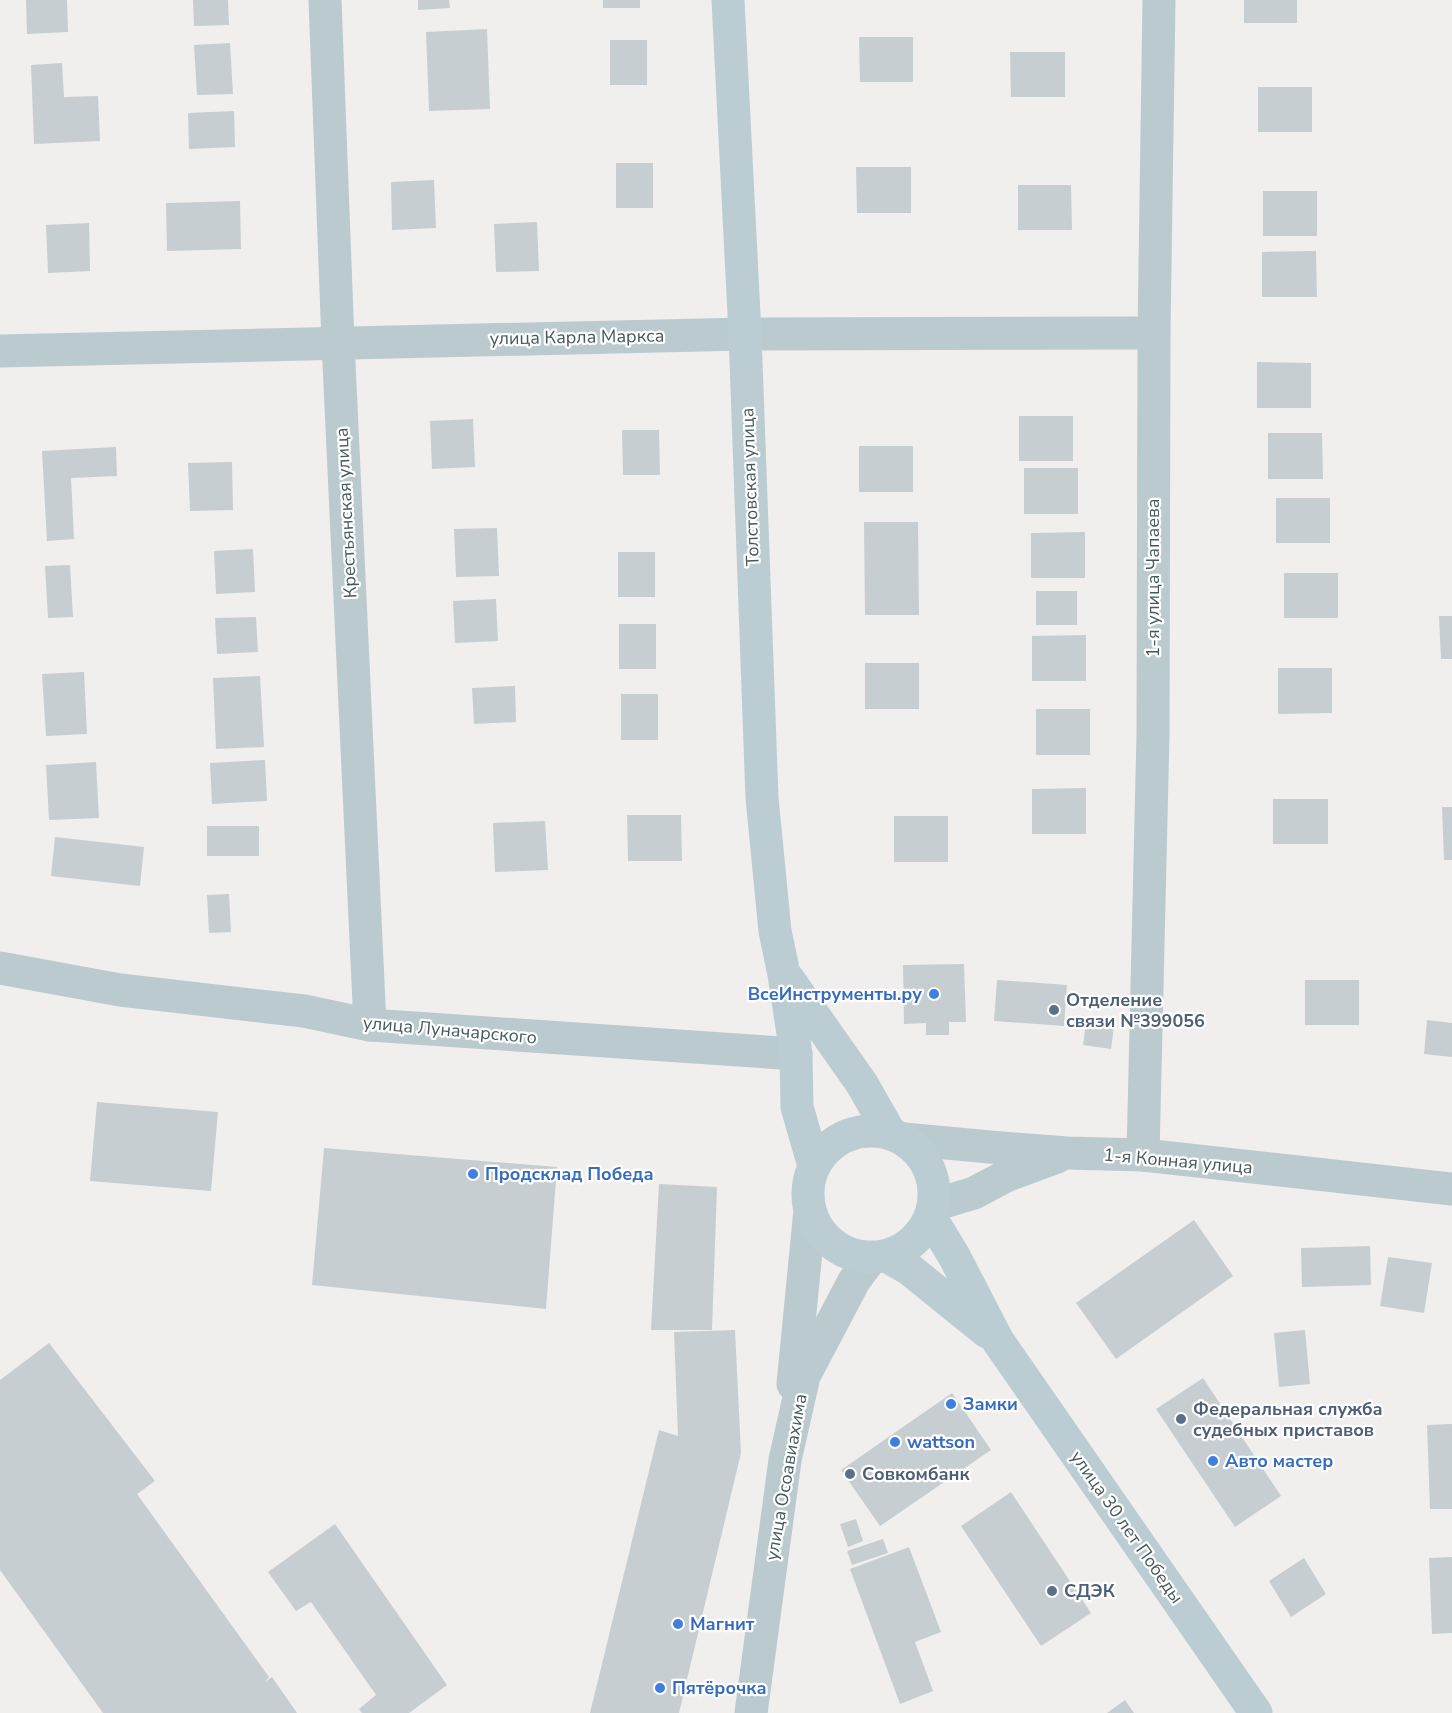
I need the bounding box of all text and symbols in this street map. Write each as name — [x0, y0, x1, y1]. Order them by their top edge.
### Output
street label: улица Карла Маркса — [489, 323, 665, 351]
street label: Толстовская улица — [735, 407, 765, 567]
street label: Крестьянская улица — [330, 427, 362, 599]
street label: 1-я улица Чапаева — [1141, 499, 1165, 657]
place label: ВсеИнструменты.ру — [748, 982, 922, 1006]
marker: ВсеИнструменты.ру — [927, 987, 941, 1001]
place label: Отделение связи №399056 — [1066, 988, 1205, 1033]
marker: Отделение связи №399056 — [1047, 1003, 1061, 1017]
street label: улица Луначарского — [362, 1010, 538, 1050]
street label: 1-я Конная улица — [1102, 1143, 1254, 1179]
place label: Продсклад Победа — [485, 1162, 654, 1186]
marker: Продсклад Победа — [466, 1167, 480, 1181]
street label: улица Осоавиахима — [760, 1392, 812, 1562]
place label: Замки — [963, 1392, 1018, 1416]
marker: Замки — [944, 1397, 958, 1411]
place label: Федеральная служба судебных приставов — [1193, 1397, 1383, 1442]
marker: Федеральная служба судебных приставов — [1174, 1412, 1188, 1426]
place label: wattson — [907, 1430, 975, 1454]
marker: wattson — [888, 1435, 902, 1449]
street label: улица 30 лет Победы — [1065, 1446, 1189, 1608]
place label: Авто мастер — [1225, 1449, 1333, 1473]
marker: Авто мастер — [1206, 1454, 1220, 1468]
place label: Совкомбанк — [862, 1462, 971, 1486]
marker: Совкомбанк — [843, 1467, 857, 1481]
place label: СДЭК — [1064, 1579, 1116, 1603]
marker: СДЭК — [1045, 1584, 1059, 1598]
place label: Магнит — [690, 1612, 755, 1636]
marker: Магнит — [671, 1617, 685, 1631]
place label: Пятёрочка — [672, 1676, 767, 1700]
marker: Пятёрочка — [653, 1681, 667, 1695]

